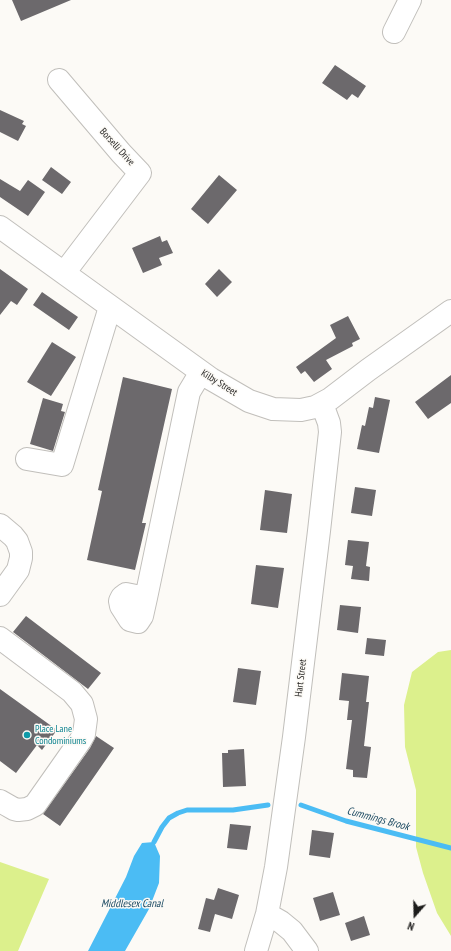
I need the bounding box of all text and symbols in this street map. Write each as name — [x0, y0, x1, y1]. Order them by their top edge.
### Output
street label: Borselli Drive — [97, 126, 137, 168]
street label: Kilby Street — [199, 367, 239, 399]
street label: Hart Street — [293, 658, 309, 698]
place label: Place Lane Condominiums — [35, 723, 86, 746]
marker: Place Lane Condominiums — [22, 730, 32, 740]
water label: Cummings Brook — [345, 804, 411, 834]
north arrow — [395, 895, 435, 935]
water label: Middlesex Canal — [101, 897, 163, 911]
text: N — [406, 919, 416, 934]

